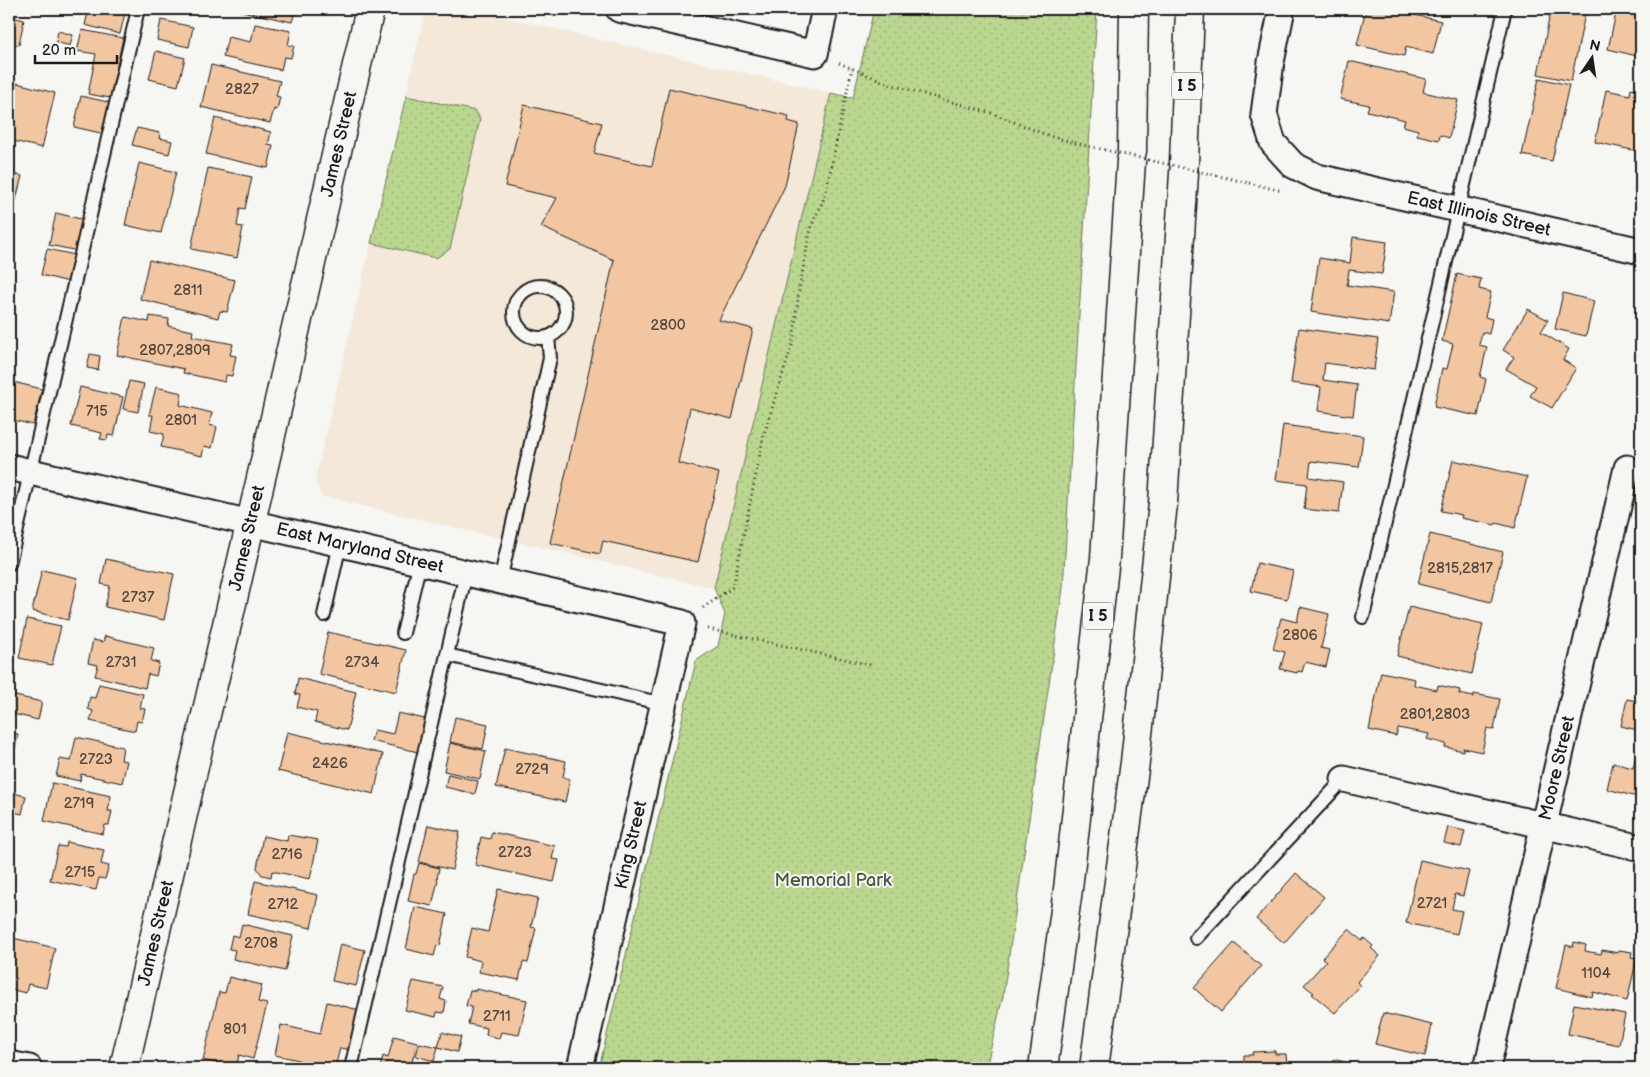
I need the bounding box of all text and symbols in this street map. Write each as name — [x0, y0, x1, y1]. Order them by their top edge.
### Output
scale bar — [35, 32, 118, 64]
north arrow — [1568, 32, 1618, 82]
text: N — [1588, 36, 1602, 55]
text: 20 m — [42, 41, 76, 60]
road number: I 5 — [1172, 72, 1202, 100]
house number: 2827 — [225, 80, 260, 99]
street label: James Street — [317, 89, 361, 199]
street label: East Illinois Street — [1405, 187, 1553, 241]
house number: 2811 — [173, 281, 203, 300]
house number: 2800 — [650, 316, 686, 335]
house number: 2807,2809 — [139, 341, 211, 360]
house number: 715 — [86, 402, 108, 421]
house number: 2801 — [165, 411, 197, 430]
street label: James Street — [225, 483, 269, 593]
street label: East Maryland Street — [274, 519, 446, 578]
house number: 2815,2817 — [1427, 559, 1493, 578]
house number: 2737 — [122, 588, 155, 607]
road number: I 5 — [1083, 602, 1113, 630]
house number: 2806 — [1282, 626, 1318, 645]
house number: 2731 — [105, 653, 137, 672]
house number: 2734 — [345, 653, 379, 672]
house number: 2801,2803 — [1400, 705, 1470, 724]
street label: Moore Street — [1535, 713, 1579, 822]
house number: 2723 — [79, 750, 113, 769]
house number: 2426 — [312, 754, 348, 773]
house number: 2729 — [515, 760, 549, 779]
house number: 2719 — [64, 794, 94, 813]
street label: King Street — [611, 798, 651, 891]
house number: 2723 — [498, 843, 532, 862]
house number: 2716 — [271, 845, 303, 864]
house number: 2715 — [65, 863, 95, 882]
park label: Memorial Park — [774, 870, 892, 891]
street label: James Street — [134, 878, 178, 988]
house number: 2721 — [1417, 894, 1447, 913]
house number: 2712 — [268, 895, 299, 914]
house number: 2708 — [244, 934, 278, 953]
house number: 1104 — [1581, 964, 1611, 983]
house number: 2711 — [483, 1007, 511, 1026]
house number: 801 — [223, 1020, 247, 1039]

